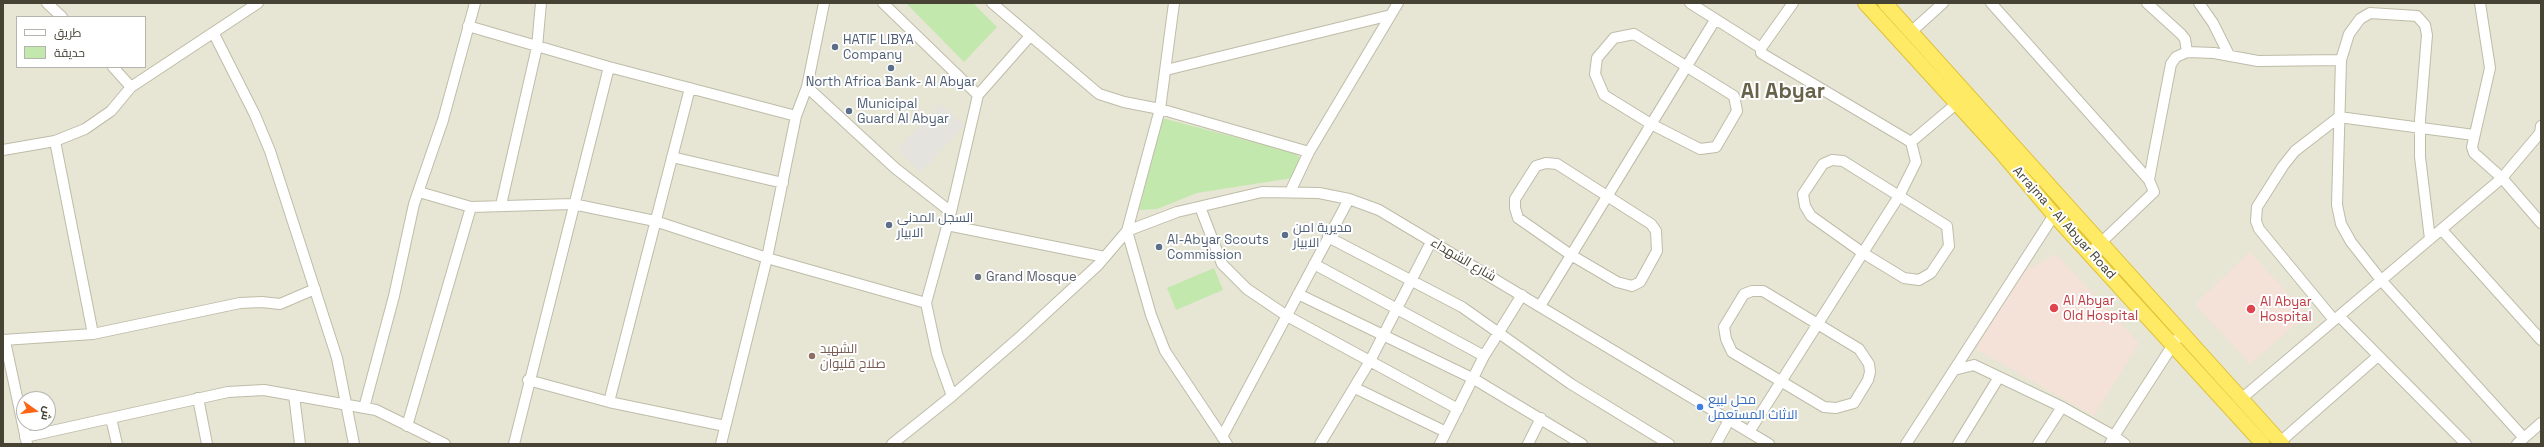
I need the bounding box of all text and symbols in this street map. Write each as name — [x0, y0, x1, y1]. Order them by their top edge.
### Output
legend — [16, 16, 146, 68]
text: طريق — [54, 25, 81, 41]
place label: HATIF LIBYA Company — [843, 32, 914, 63]
marker: HATIF LIBYA Company — [830, 42, 840, 52]
text: حديقة — [54, 45, 85, 61]
marker: North Africa Bank- Al Abyar — [886, 63, 896, 73]
place label: North Africa Bank- Al Abyar — [806, 74, 976, 90]
district label: Al Abyar — [1741, 79, 1825, 105]
place label: Municipal Guard Al Abyar — [857, 96, 949, 127]
marker: Municipal Guard Al Abyar — [844, 106, 854, 116]
street label: Arrajma - Al Abyar Road — [2009, 163, 2119, 283]
place label: السجل المدني الابيار — [897, 210, 973, 241]
marker: السجل المدني الابيار — [884, 220, 894, 230]
place label: مديرية امن الابيار — [1293, 220, 1352, 251]
marker: مديرية امن الابيار — [1280, 230, 1290, 240]
place label: Al-Abyar Scouts Commission — [1167, 232, 1269, 263]
street label: شارع الشهداء — [1428, 235, 1498, 285]
marker: Al-Abyar Scouts Commission — [1154, 242, 1164, 252]
place label: Grand Mosque — [986, 269, 1077, 285]
marker: Grand Mosque — [973, 272, 983, 282]
place label: Al Abyar Old Hospital — [2063, 293, 2138, 324]
place label: Al Abyar Hospital — [2260, 294, 2312, 325]
marker: Al Abyar Old Hospital — [2048, 302, 2060, 314]
marker: Al Abyar Hospital — [2245, 303, 2257, 315]
place label: الشهيد صلاح قليوان — [820, 341, 886, 372]
marker: الشهيد صلاح قليوان — [807, 351, 817, 361]
north arrow — [16, 391, 56, 431]
place label: محل لبيع الاثاث المستعمل — [1708, 392, 1798, 423]
marker: محل لبيع الاثاث المستعمل — [1695, 402, 1705, 412]
text: ش — [38, 405, 55, 422]

